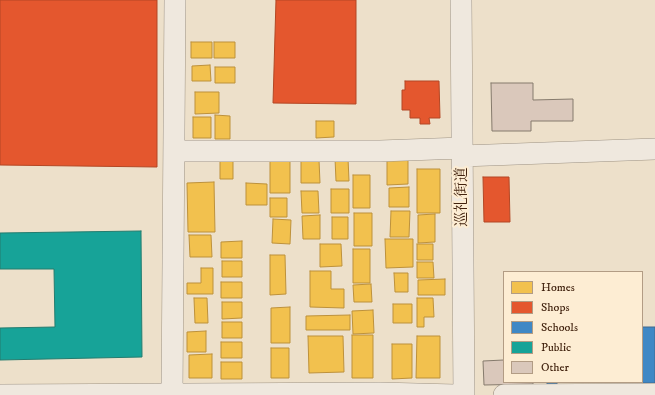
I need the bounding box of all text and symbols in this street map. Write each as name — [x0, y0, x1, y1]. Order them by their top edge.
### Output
street label: 巡礼街道 — [454, 167, 472, 227]
legend — [503, 271, 643, 383]
text: Homes — [541, 280, 575, 295]
text: Shops — [541, 300, 569, 315]
text: Schools — [541, 320, 578, 335]
text: Public — [541, 340, 571, 355]
text: Other — [541, 360, 569, 375]

